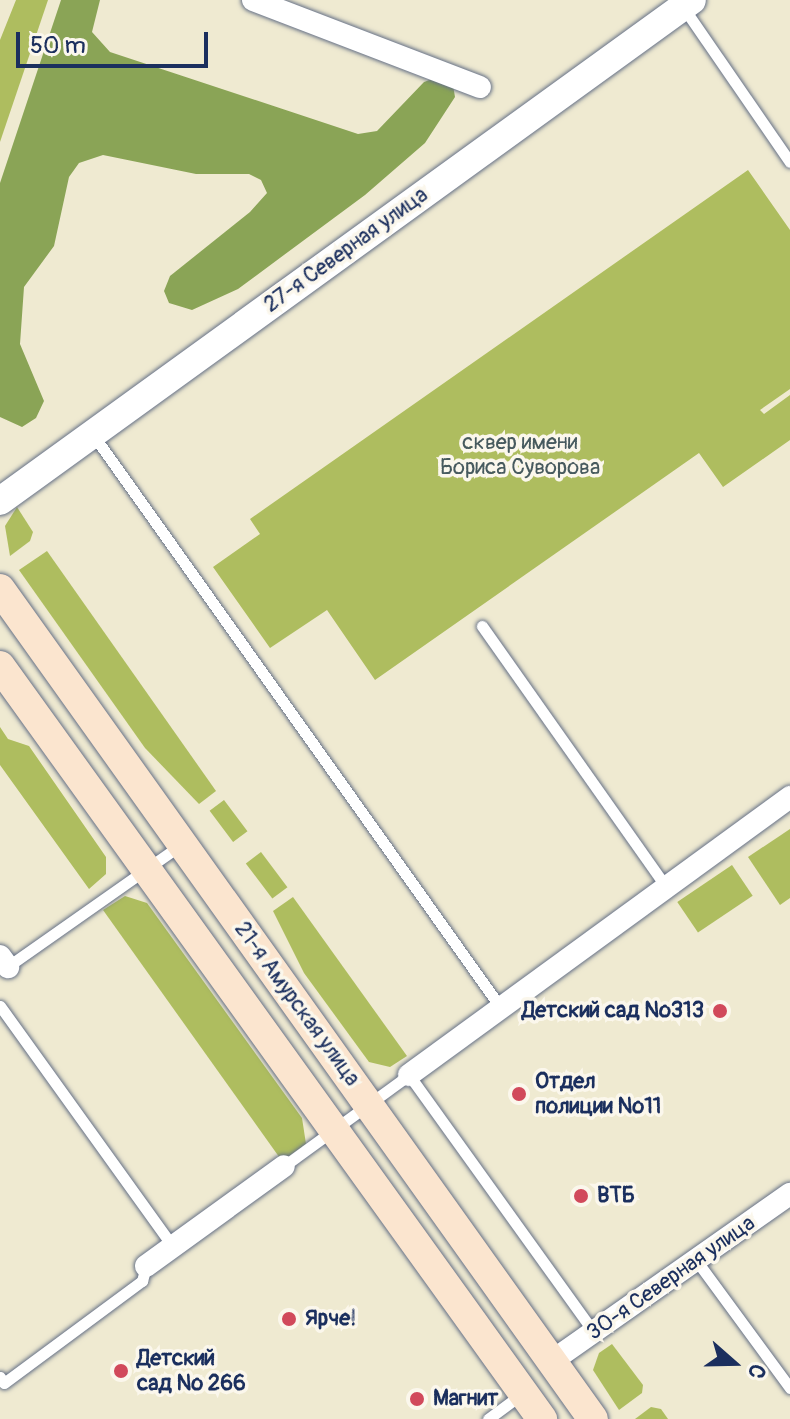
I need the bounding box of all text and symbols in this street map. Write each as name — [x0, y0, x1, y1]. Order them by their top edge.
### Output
scale bar — [20, 16, 212, 66]
text: 50 m — [30, 31, 86, 60]
street label: 27-я Северная улица — [259, 182, 433, 318]
park label: сквер имени Бориса Суворова — [440, 429, 600, 480]
street label: 21-я Амурская улица — [229, 917, 365, 1091]
place label: Детский сад №313 — [522, 998, 704, 1024]
marker: Детский сад №313 — [711, 1002, 729, 1020]
place label: Отдел полиции №11 — [535, 1068, 661, 1120]
marker: Отдел полиции №11 — [510, 1085, 528, 1103]
place label: ВТБ — [597, 1183, 635, 1209]
marker: ВТБ — [572, 1187, 590, 1205]
street label: 30-я Северная улица — [582, 1210, 760, 1346]
place label: Ярче! — [305, 1306, 356, 1332]
marker: Ярче! — [280, 1310, 298, 1328]
north arrow — [694, 1323, 774, 1403]
place label: Детский сад № 266 — [137, 1345, 246, 1396]
text: С — [741, 1360, 772, 1382]
marker: Детский сад № 266 — [112, 1362, 130, 1380]
place label: Магнит — [433, 1386, 498, 1412]
marker: Магнит — [408, 1390, 426, 1408]

